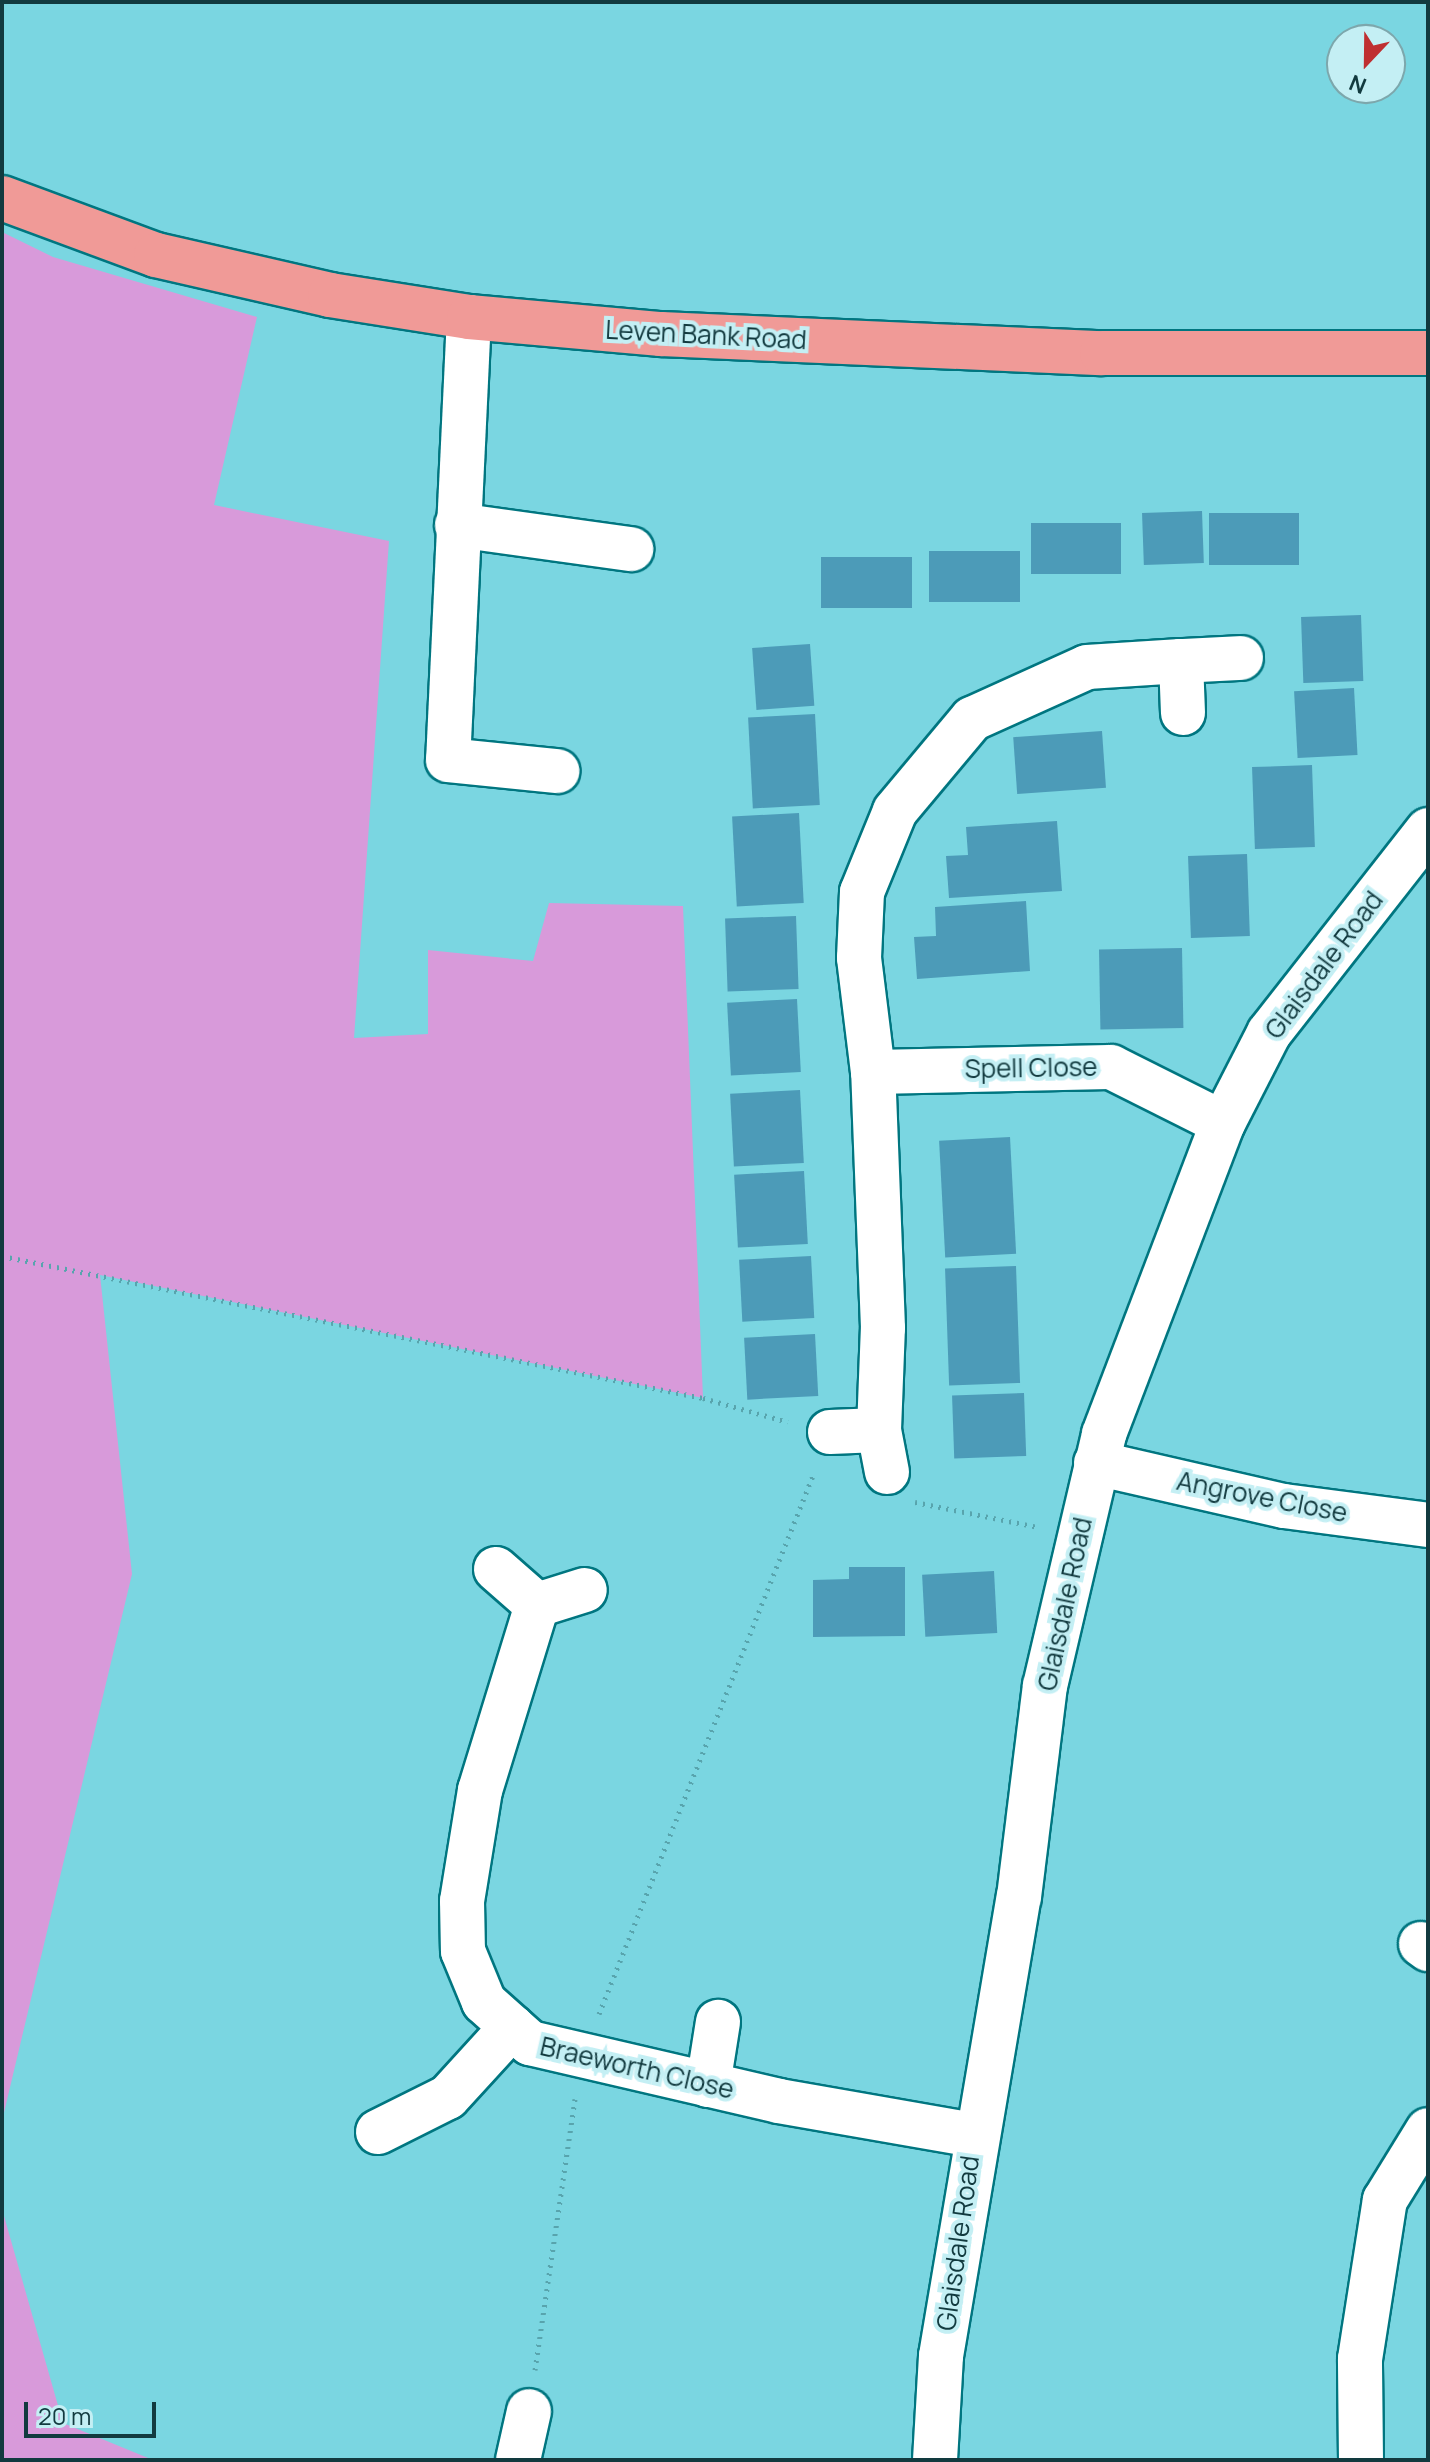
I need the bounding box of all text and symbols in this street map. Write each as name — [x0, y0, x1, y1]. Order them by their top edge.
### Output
north arrow — [1326, 24, 1406, 104]
text: N — [1345, 68, 1371, 101]
street label: Leven Bank Road — [605, 314, 807, 356]
street label: Glaisdale Road — [1258, 885, 1390, 1045]
street label: Spell Close — [964, 1051, 1098, 1085]
street label: Angrove Close — [1174, 1465, 1350, 1529]
street label: Glaisdale Road — [1031, 1514, 1099, 1694]
street label: Braeworth Close — [537, 2031, 737, 2105]
street label: Glaisdale Road — [930, 2153, 986, 2333]
scale bar — [28, 2386, 160, 2436]
text: 20 m — [38, 2399, 91, 2432]

